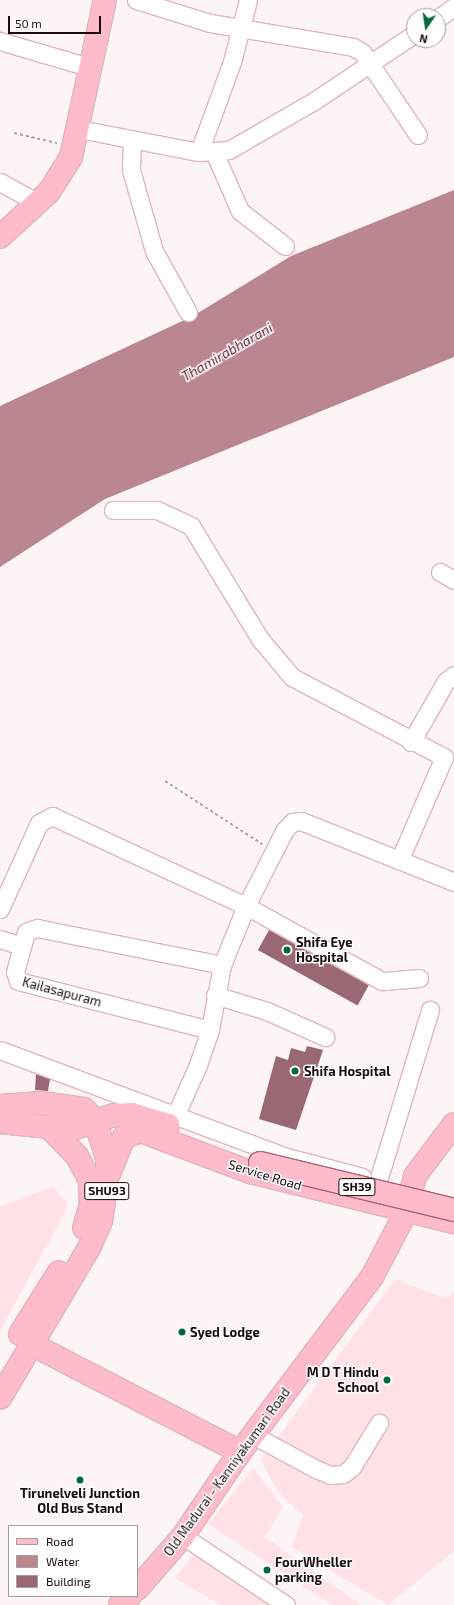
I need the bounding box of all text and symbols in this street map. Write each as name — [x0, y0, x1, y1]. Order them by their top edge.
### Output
scale bar — [10, 8, 103, 34]
north arrow — [406, 8, 446, 48]
text: 50 m — [15, 16, 42, 30]
text: N — [418, 32, 429, 46]
water label: Thamirabharani — [178, 319, 276, 385]
place label: Shifa Eye Hospital — [296, 935, 353, 966]
marker: Shifa Eye Hospital — [281, 944, 293, 956]
street label: Kailasapuram — [21, 974, 103, 1010]
place label: Shifa Hospital — [304, 1063, 390, 1079]
marker: Shifa Hospital — [289, 1065, 301, 1077]
street label: Service Road — [227, 1156, 303, 1194]
road number: SH39 — [338, 1177, 376, 1197]
road number: SHU93 — [84, 1181, 130, 1201]
place label: Syed Lodge — [190, 1324, 260, 1340]
marker: Syed Lodge — [177, 1327, 187, 1337]
place label: M D T Hindu School — [306, 1365, 379, 1396]
marker: M D T Hindu School — [382, 1375, 392, 1385]
street label: Old Madurai - Kanniyakumari Road — [161, 1385, 293, 1559]
marker: Tirunelveli Junction Old Bus Stand — [75, 1475, 85, 1485]
place label: Tirunelveli Junction Old Bus Stand — [20, 1486, 140, 1517]
legend — [8, 1525, 138, 1597]
text: Road — [46, 1534, 74, 1548]
text: Water — [46, 1554, 80, 1568]
place label: FourWheller parking — [275, 1555, 352, 1586]
marker: FourWheller parking — [262, 1565, 272, 1575]
text: Building — [46, 1574, 90, 1588]

